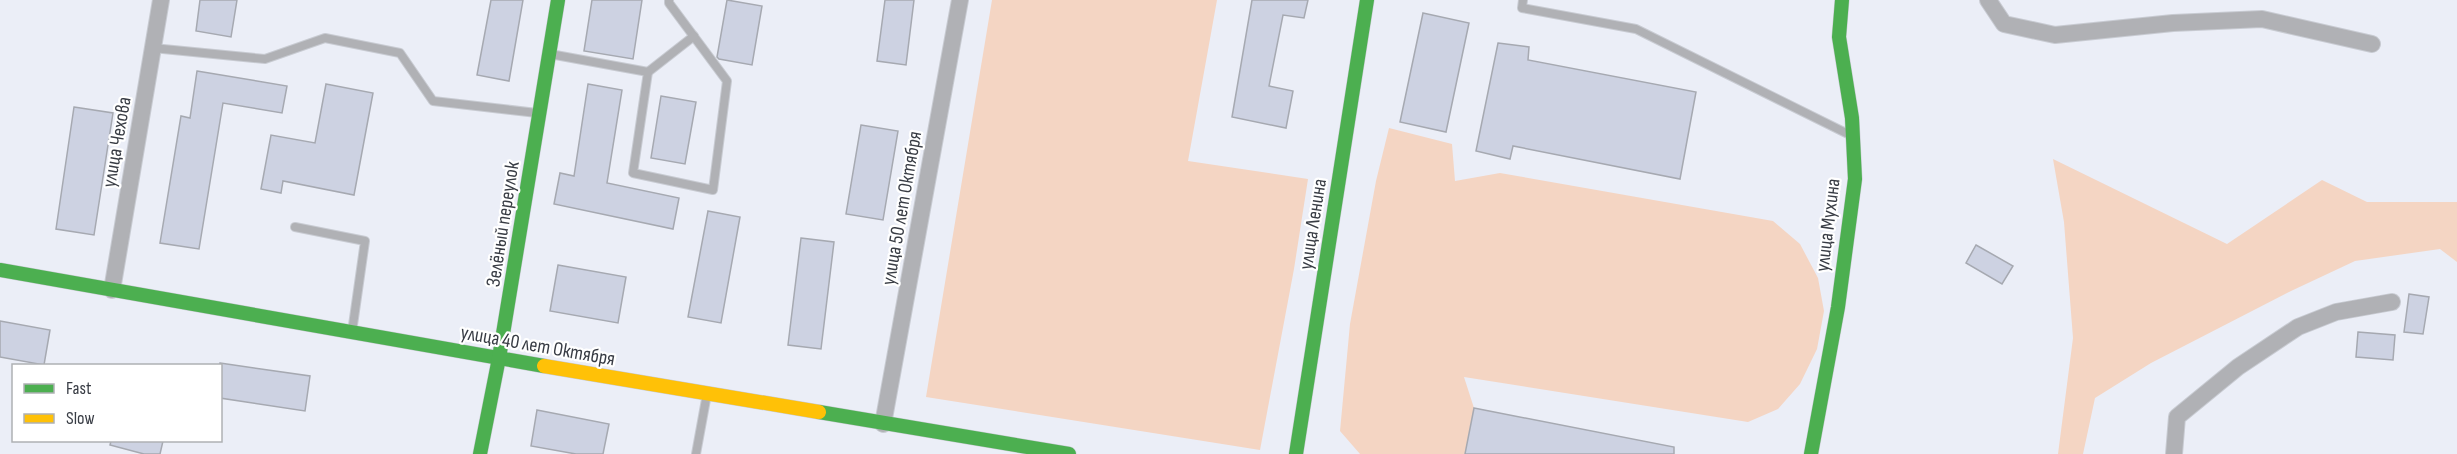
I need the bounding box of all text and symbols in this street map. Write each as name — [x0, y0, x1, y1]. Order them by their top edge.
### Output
street label: улица Чехова — [97, 95, 137, 189]
street label: улица 50 лет Октября — [877, 129, 927, 287]
street label: Зелёный переулок — [481, 159, 525, 289]
street label: улица Ленина — [1294, 177, 1332, 271]
street label: улица Мухина — [1810, 177, 1846, 273]
street label: улица 40 лет Октября — [459, 321, 617, 371]
legend — [12, 364, 222, 442]
text: Fast — [66, 378, 92, 399]
text: Slow — [66, 408, 95, 429]

